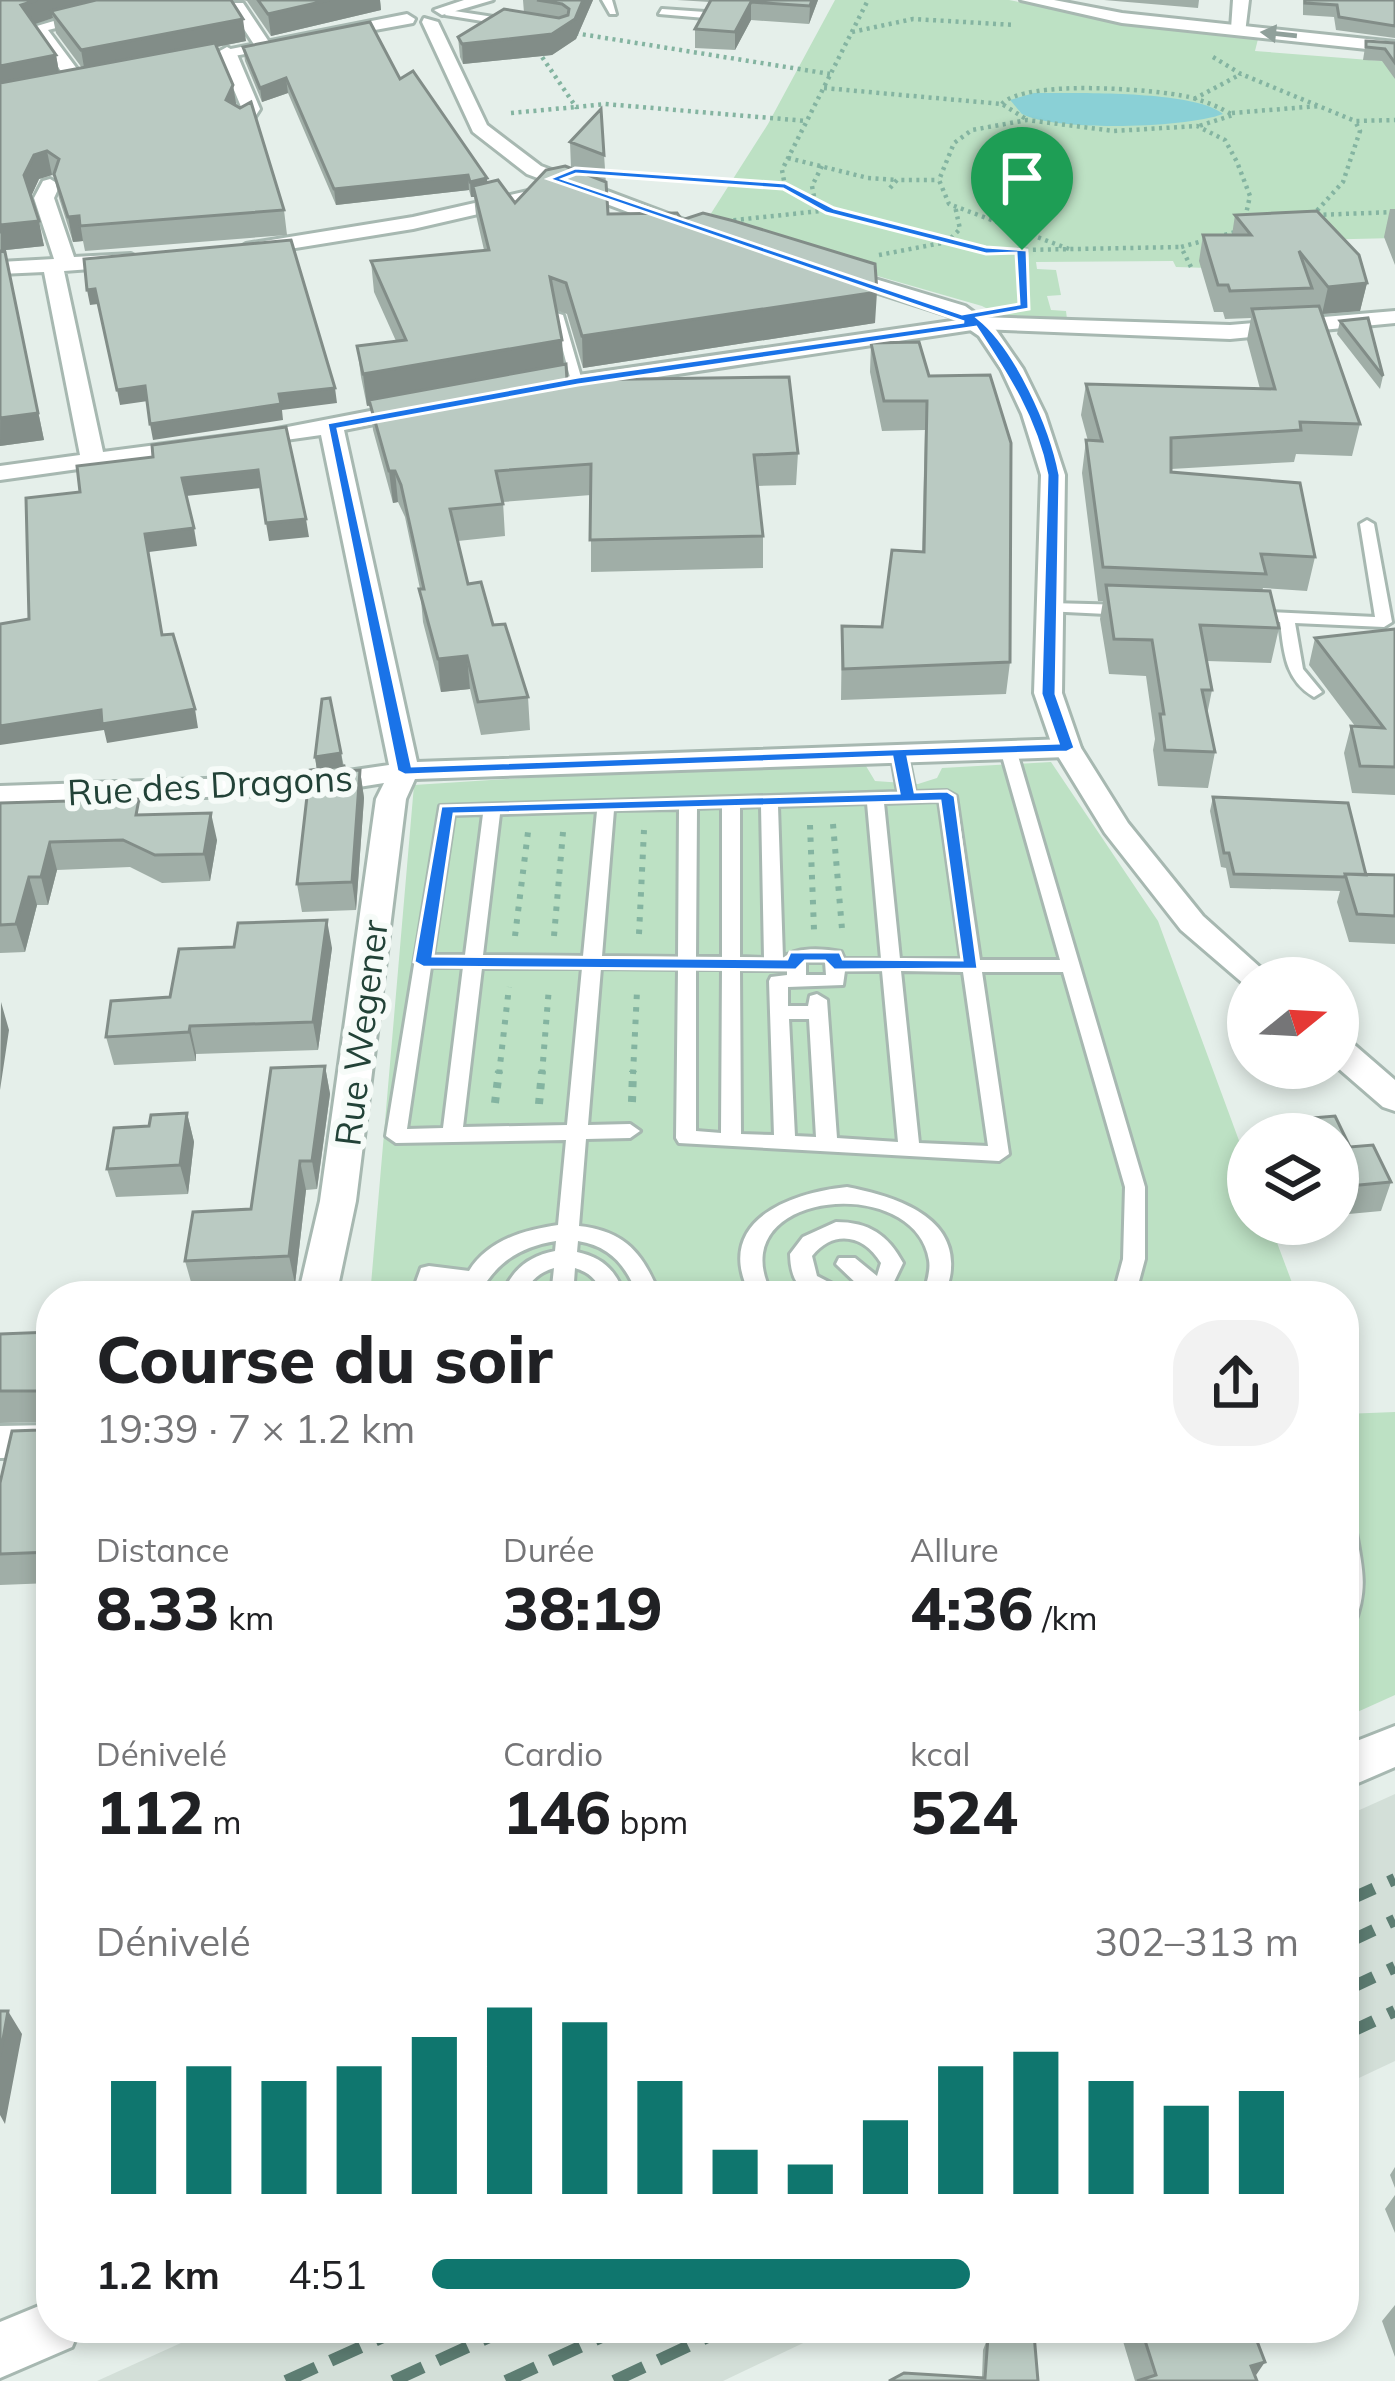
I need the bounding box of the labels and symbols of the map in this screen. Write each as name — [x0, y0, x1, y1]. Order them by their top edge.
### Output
one-way arrow — [1260, 24, 1297, 43]
pin — [971, 127, 1073, 250]
street label: Rue des Dragons — [66, 755, 354, 814]
street label: Rue Wegener — [324, 917, 397, 1148]
north arrow — [1227, 957, 1359, 1089]

